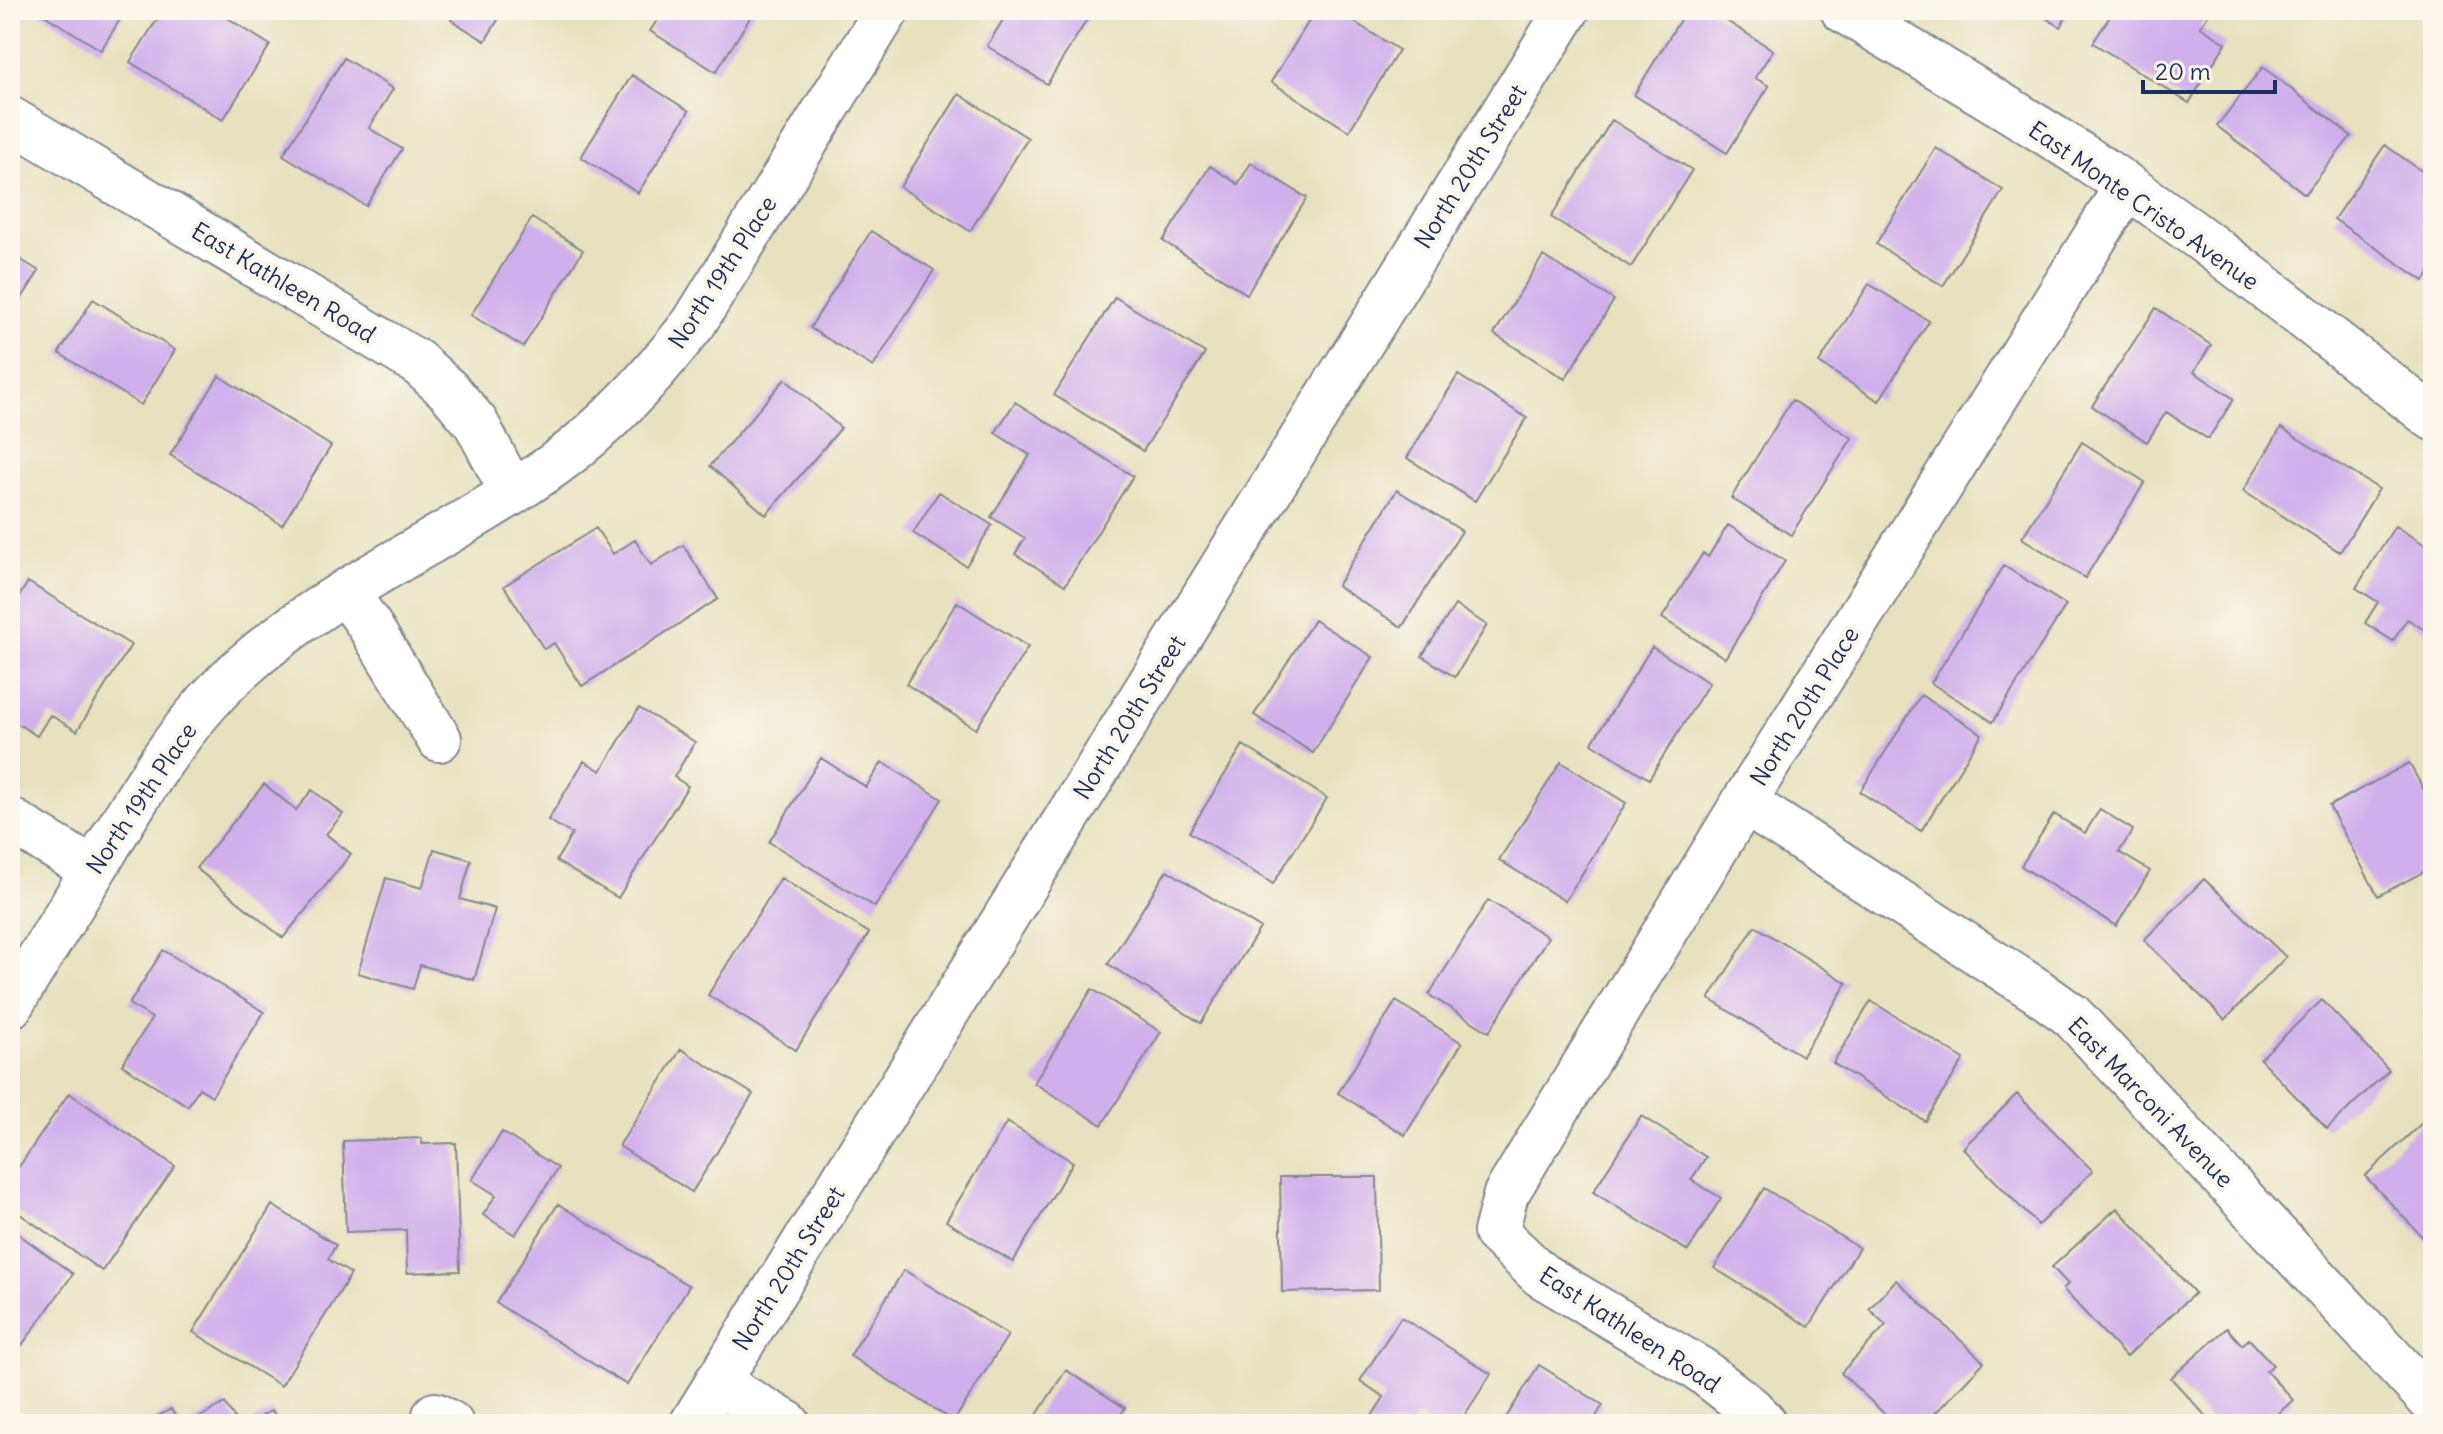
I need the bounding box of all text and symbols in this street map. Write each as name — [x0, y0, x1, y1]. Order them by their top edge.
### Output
scale bar — [2143, 44, 2275, 94]
text: 20 m — [2155, 56, 2211, 86]
street label: North 20th Street — [1407, 78, 1533, 254]
street label: East Monte Cristo Avenue — [2023, 114, 2265, 296]
street label: North 19th Place — [661, 190, 783, 354]
street label: East Kathleen Road — [186, 215, 382, 349]
street label: North 20th Place — [1743, 621, 1865, 791]
street label: North 20th Street — [1066, 629, 1192, 805]
street label: North 19th Place — [79, 716, 203, 880]
street label: East Marconi Avenue — [2062, 1010, 2240, 1194]
street label: North 20th Street — [725, 1180, 851, 1356]
street label: East Kathleen Road — [1534, 1259, 1726, 1399]

